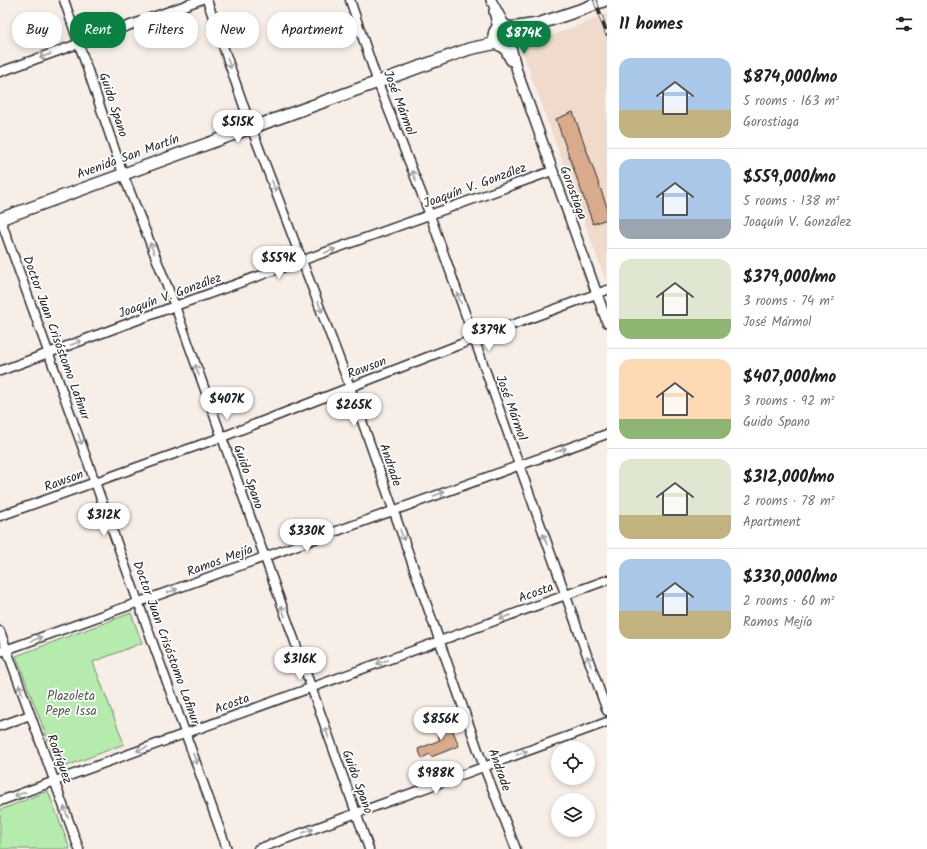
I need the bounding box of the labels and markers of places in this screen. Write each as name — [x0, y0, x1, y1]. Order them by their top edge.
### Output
pin: $874K — [496, 21, 552, 55]
pin: $515K — [210, 110, 266, 144]
pin: $559K — [251, 246, 307, 280]
pin: $379K — [461, 318, 517, 352]
pin: $407K — [199, 387, 255, 421]
pin: $265K — [326, 393, 382, 427]
pin: $312K — [76, 503, 132, 537]
pin: $330K — [279, 519, 335, 553]
pin: $316K — [272, 647, 328, 681]
pin: $856K — [413, 707, 469, 741]
pin: $988K — [408, 761, 464, 795]

